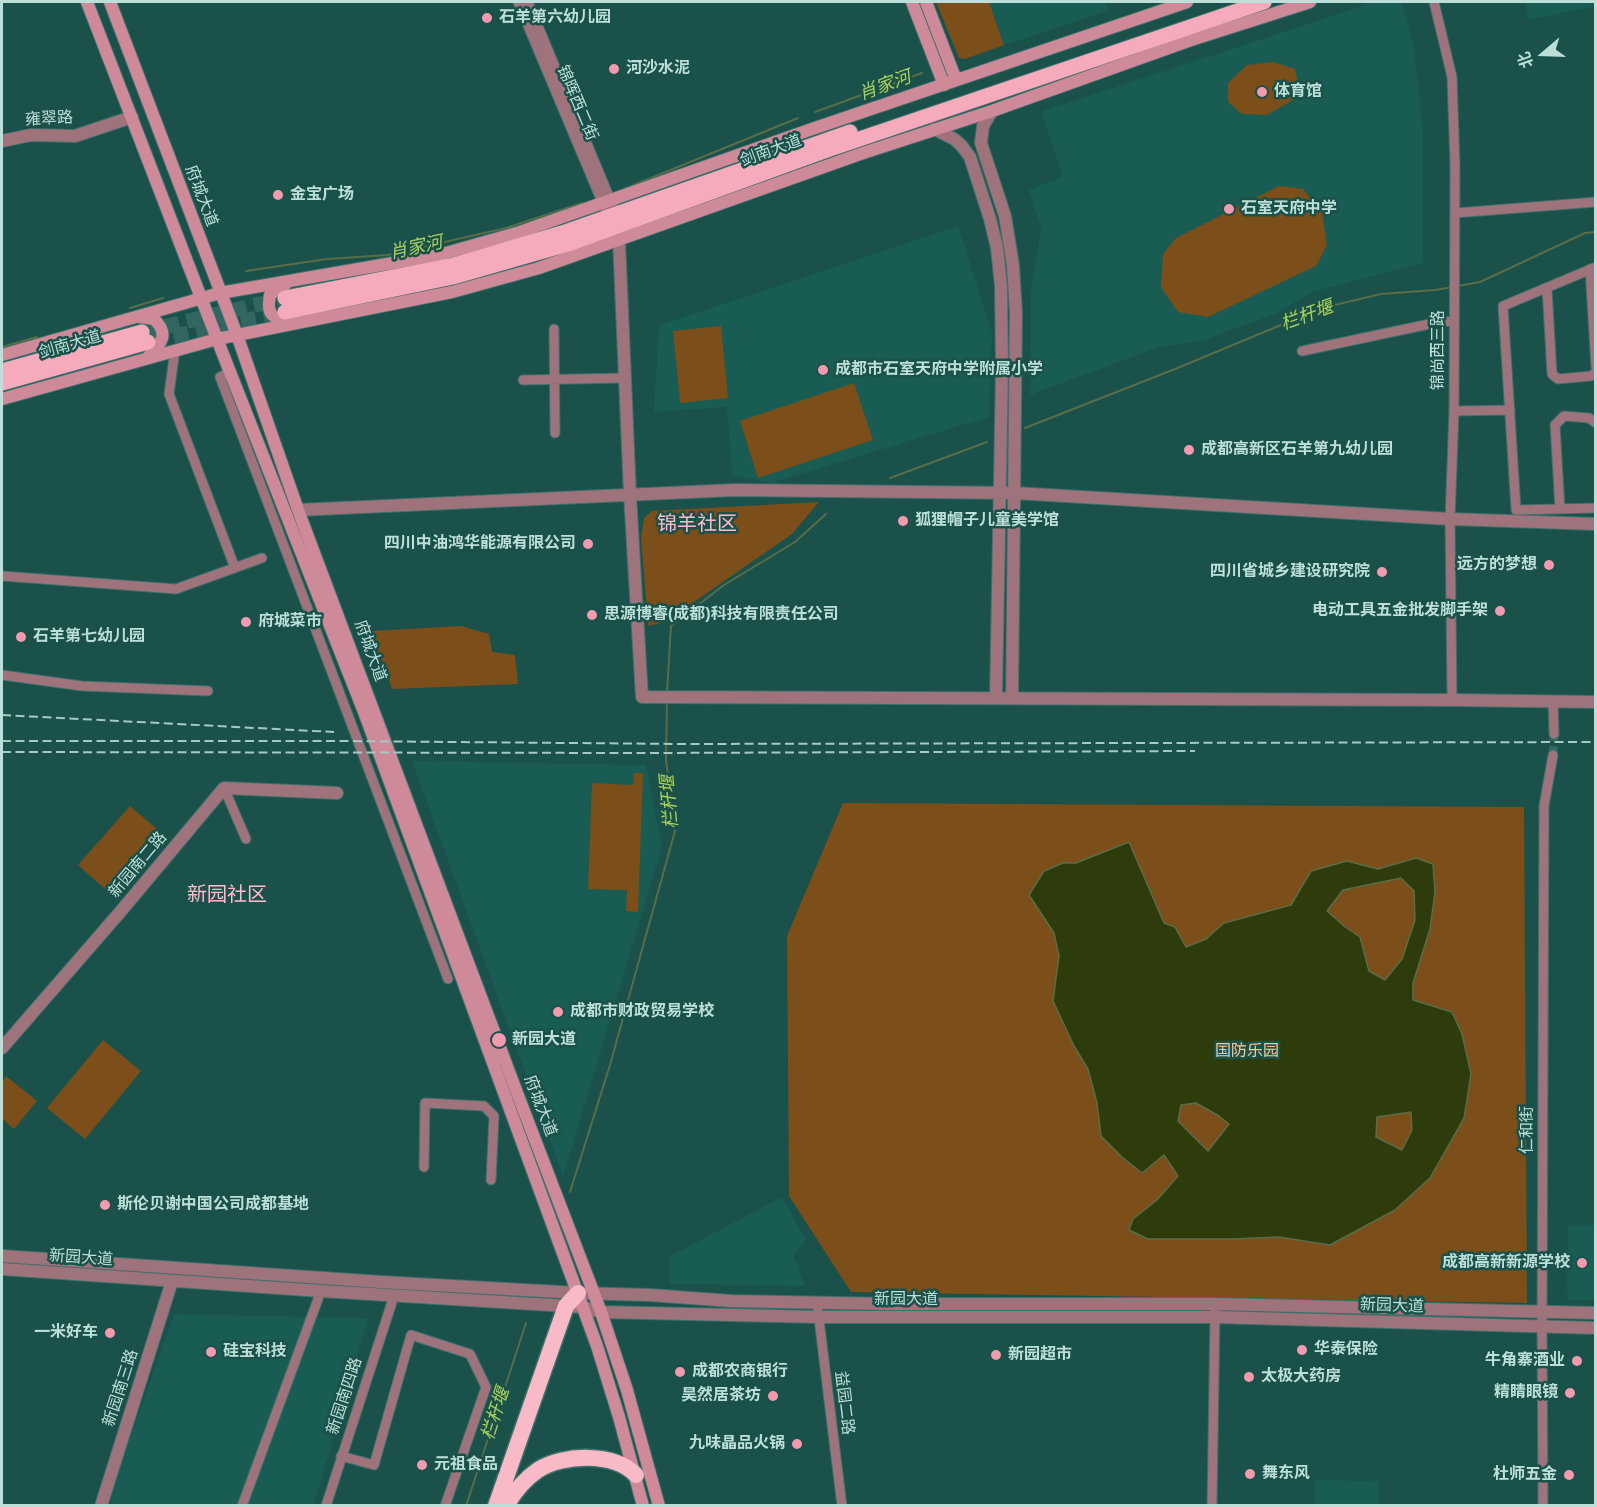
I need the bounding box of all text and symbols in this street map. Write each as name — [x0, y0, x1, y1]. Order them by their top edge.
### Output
place label: 石羊第六幼儿园 — [499, 8, 611, 28]
marker: 石羊第六幼儿园 — [480, 11, 494, 25]
north arrow — [1513, 24, 1573, 84]
text: 北 — [1515, 50, 1536, 70]
place label: 河沙水泥 — [626, 59, 690, 79]
street label: 锦晖西二街 — [553, 62, 601, 144]
marker: 河沙水泥 — [607, 62, 621, 76]
water label: 肖家河 — [856, 67, 914, 105]
place label: 体育馆 — [1274, 82, 1322, 102]
marker: 体育馆 — [1255, 85, 1269, 99]
street label: 雍翠路 — [25, 108, 73, 130]
street label: 剑南大道 — [738, 131, 804, 171]
street label: 府城大道 — [181, 163, 221, 229]
place label: 金宝广场 — [290, 185, 354, 205]
marker: 金宝广场 — [271, 188, 285, 202]
place label: 石室天府中学 — [1241, 199, 1337, 219]
marker: 石室天府中学 — [1222, 202, 1236, 216]
water label: 肖家河 — [387, 232, 445, 264]
water label: 栏杆堰 — [1278, 297, 1336, 335]
street label: 锦尚西三路 — [1429, 310, 1449, 390]
street label: 剑南大道 — [37, 327, 103, 363]
place label: 成都市石室天府中学附属小学 — [835, 360, 1043, 380]
marker: 成都市石室天府中学附属小学 — [816, 363, 830, 377]
place label: 成都高新区石羊第九幼儿园 — [1201, 440, 1393, 460]
marker: 成都高新区石羊第九幼儿园 — [1182, 443, 1196, 457]
place label: 狐狸帽子儿童美学馆 — [915, 511, 1059, 531]
district label: 锦羊社区 — [657, 512, 737, 536]
marker: 狐狸帽子儿童美学馆 — [896, 514, 910, 528]
place label: 四川中油鸿华能源有限公司 — [384, 534, 576, 554]
marker: 四川中油鸿华能源有限公司 — [581, 537, 595, 551]
place label: 远方的梦想 — [1457, 555, 1537, 575]
marker: 远方的梦想 — [1542, 558, 1556, 572]
place label: 四川省城乡建设研究院 — [1210, 562, 1370, 582]
marker: 四川省城乡建设研究院 — [1375, 565, 1389, 579]
place label: 电动工具五金批发脚手架 — [1312, 601, 1488, 621]
marker: 电动工具五金批发脚手架 — [1493, 604, 1507, 618]
place label: 思源博睿(成都)科技有限责任公司 — [604, 605, 839, 625]
marker: 思源博睿(成都)科技有限责任公司 — [585, 608, 599, 622]
place label: 府城菜市 — [258, 612, 322, 632]
marker: 府城菜市 — [239, 615, 253, 629]
street label: 府城大道 — [350, 618, 390, 684]
place label: 石羊第七幼儿园 — [33, 627, 145, 647]
marker: 石羊第七幼儿园 — [14, 630, 28, 644]
water label: 栏杆堰 — [657, 774, 683, 830]
street label: 新园南二路 — [105, 828, 171, 902]
district label: 新园社区 — [187, 883, 267, 907]
place label: 成都市财政贸易学校 — [570, 1002, 714, 1022]
marker: 成都市财政贸易学校 — [551, 1005, 565, 1019]
place label: 新园大道 — [512, 1030, 576, 1050]
marker: 新园大道 — [490, 1031, 508, 1049]
park label: 国防乐园 — [1215, 1042, 1279, 1062]
street label: 府城大道 — [520, 1073, 560, 1139]
street label: 仁和街 — [1518, 1106, 1538, 1154]
place label: 斯伦贝谢中国公司成都基地 — [117, 1195, 309, 1215]
marker: 斯伦贝谢中国公司成都基地 — [98, 1198, 112, 1212]
street label: 新园大道 — [48, 1246, 114, 1270]
place label: 成都高新新源学校 — [1442, 1253, 1570, 1273]
marker: 成都高新新源学校 — [1575, 1256, 1589, 1270]
street label: 新园大道 — [874, 1290, 938, 1310]
street label: 新园大道 — [1360, 1295, 1424, 1317]
place label: 一米好车 — [34, 1323, 98, 1343]
marker: 一米好车 — [103, 1326, 117, 1340]
place label: 华泰保险 — [1314, 1340, 1378, 1360]
place label: 硅宝科技 — [223, 1342, 287, 1362]
marker: 华泰保险 — [1295, 1343, 1309, 1357]
marker: 硅宝科技 — [204, 1345, 218, 1359]
place label: 新园超市 — [1008, 1345, 1072, 1365]
street label: 新园南三路 — [100, 1347, 142, 1429]
marker: 新园超市 — [989, 1348, 1003, 1362]
place label: 牛角寨酒业 — [1485, 1351, 1565, 1371]
marker: 牛角寨酒业 — [1570, 1354, 1584, 1368]
street label: 新园南四路 — [324, 1355, 366, 1437]
place label: 成都农商银行 — [692, 1362, 788, 1382]
marker: 成都农商银行 — [673, 1365, 687, 1379]
place label: 太极大药房 — [1261, 1367, 1341, 1387]
street label: 益园二路 — [831, 1370, 857, 1436]
marker: 太极大药房 — [1242, 1370, 1256, 1384]
place label: 精睛眼镜 — [1494, 1383, 1558, 1403]
water label: 栏杆堰 — [477, 1385, 515, 1443]
place label: 昊然居茶坊 — [681, 1386, 761, 1406]
marker: 精睛眼镜 — [1563, 1386, 1577, 1400]
marker: 昊然居茶坊 — [766, 1389, 780, 1403]
place label: 九味晶品火锅 — [689, 1434, 785, 1454]
marker: 九味晶品火锅 — [790, 1437, 804, 1451]
place label: 元祖食品 — [434, 1455, 498, 1475]
marker: 元祖食品 — [415, 1458, 429, 1472]
place label: 舞东风 — [1262, 1464, 1310, 1484]
place label: 杜师五金 — [1493, 1465, 1557, 1485]
marker: 舞东风 — [1243, 1467, 1257, 1481]
marker: 杜师五金 — [1562, 1468, 1576, 1482]

